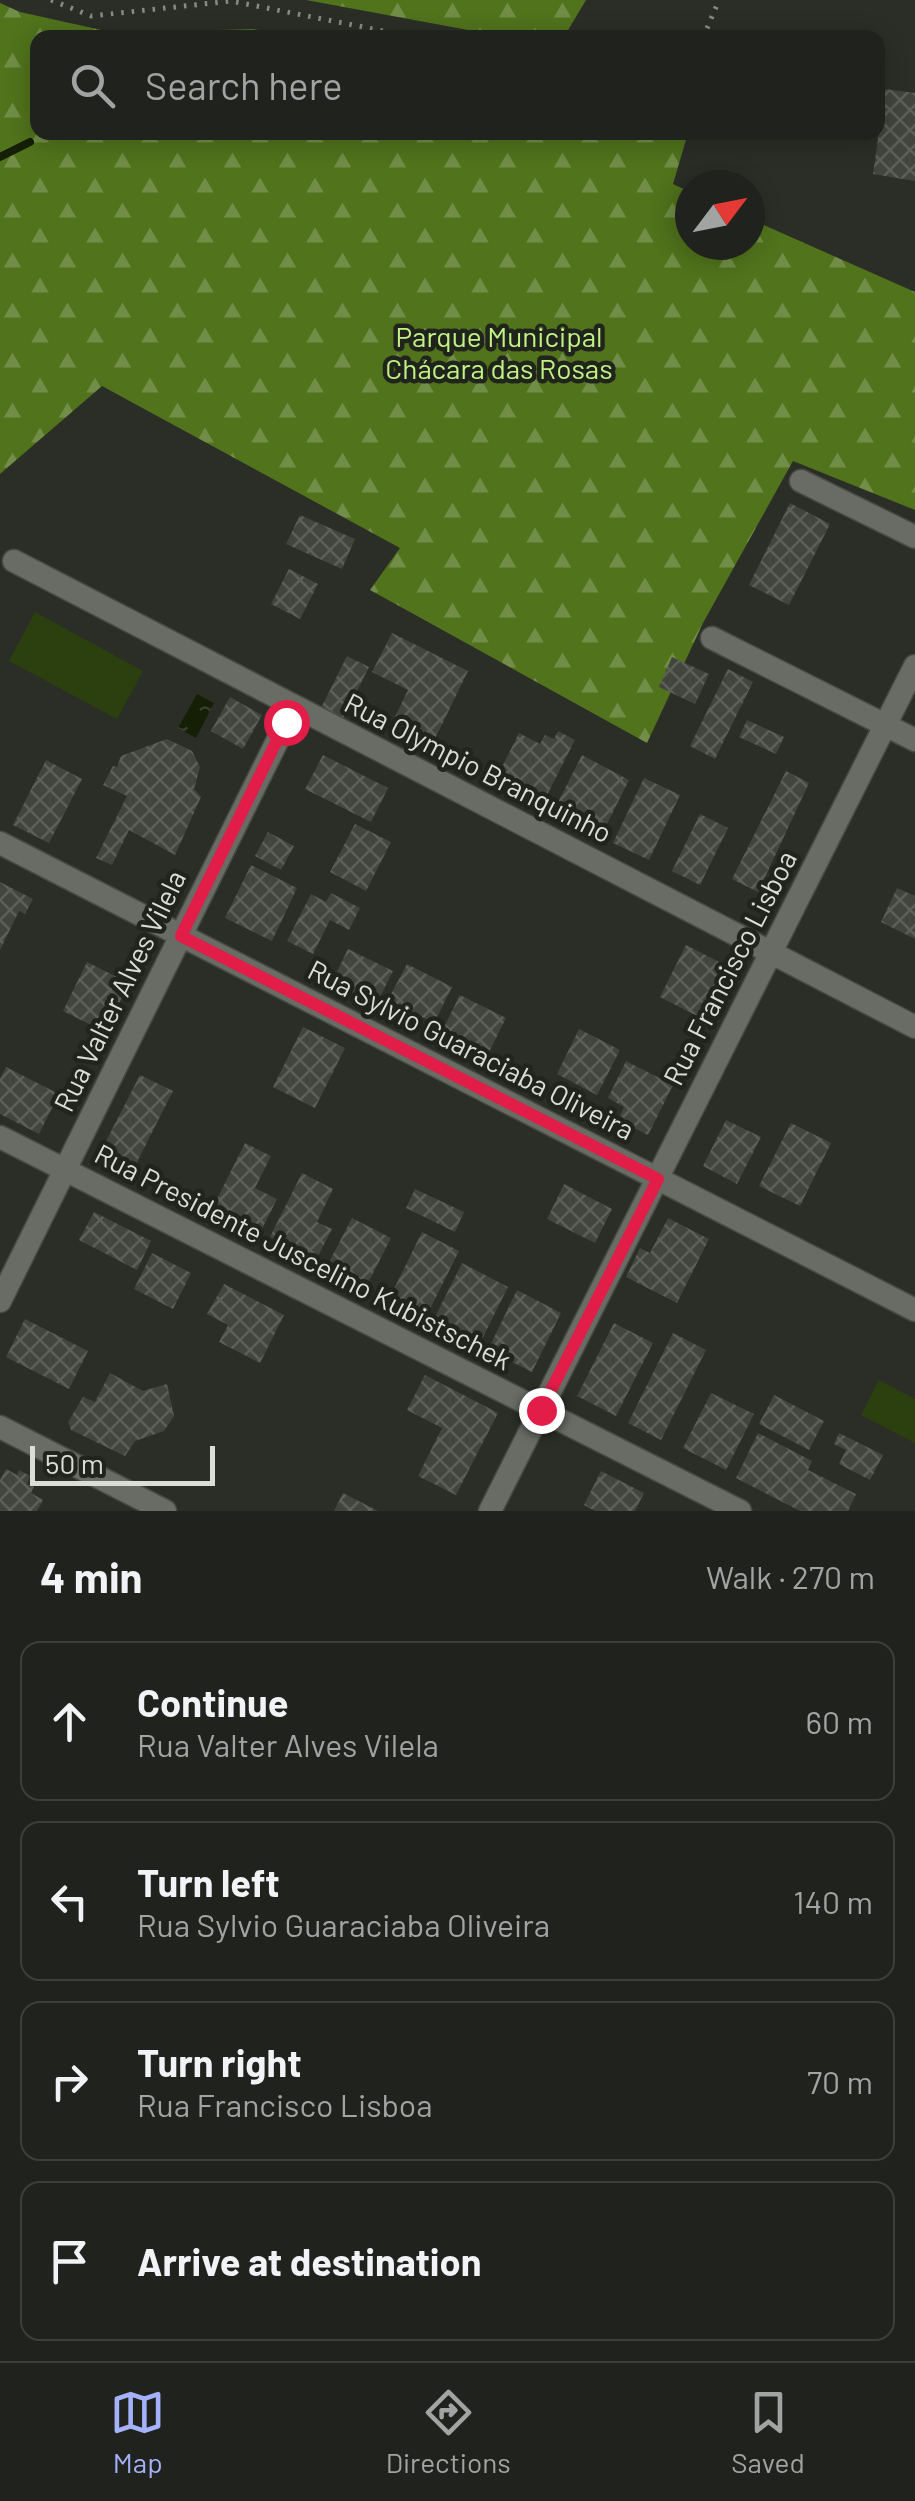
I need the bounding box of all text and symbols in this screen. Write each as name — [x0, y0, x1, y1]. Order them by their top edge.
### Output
search box — [30, 30, 885, 140]
icon: search — [65, 58, 120, 113]
text: Search here — [145, 62, 343, 108]
north arrow — [675, 170, 765, 260]
park label: Parque Municipal Chácara das Rosas — [385, 319, 613, 385]
street label: Rua Olympio Branquinho — [339, 685, 618, 849]
route start — [264, 700, 310, 746]
street label: Rua Francisco Lisboa — [655, 845, 803, 1090]
street label: Rua Valter Alves Vilela — [46, 864, 192, 1117]
street label: Rua Sylvio Guaraciaba Oliveira — [303, 952, 640, 1146]
street label: Rua Presidente Juscelino Kubistschek — [89, 1136, 517, 1376]
route end — [519, 1388, 565, 1434]
scale bar — [30, 1441, 215, 1486]
text: 50 m — [45, 1446, 104, 1480]
text: 4 min — [40, 1551, 143, 1601]
text: Walk · 270 m — [706, 1557, 875, 1595]
text: Continue — [137, 1679, 288, 1725]
icon: ahead — [42, 1694, 97, 1749]
text: 60 m — [806, 1702, 873, 1740]
text: Rua Valter Alves Vilela — [137, 1725, 439, 1763]
text: Turn left — [137, 1859, 280, 1905]
icon: left — [42, 1874, 97, 1929]
text: 140 m — [793, 1882, 873, 1920]
text: Rua Sylvio Guaraciaba Oliveira — [137, 1905, 550, 1943]
text: Turn right — [137, 2039, 302, 2085]
icon: right — [42, 2054, 97, 2109]
text: 70 m — [807, 2062, 873, 2100]
text: Rua Francisco Lisboa — [137, 2085, 433, 2123]
icon: arrive — [42, 2234, 97, 2289]
text: Arrive at destination — [137, 2238, 482, 2284]
tab: Map — [110, 2385, 165, 2479]
tab: Directions — [386, 2385, 511, 2479]
tab: Saved — [731, 2385, 805, 2479]

